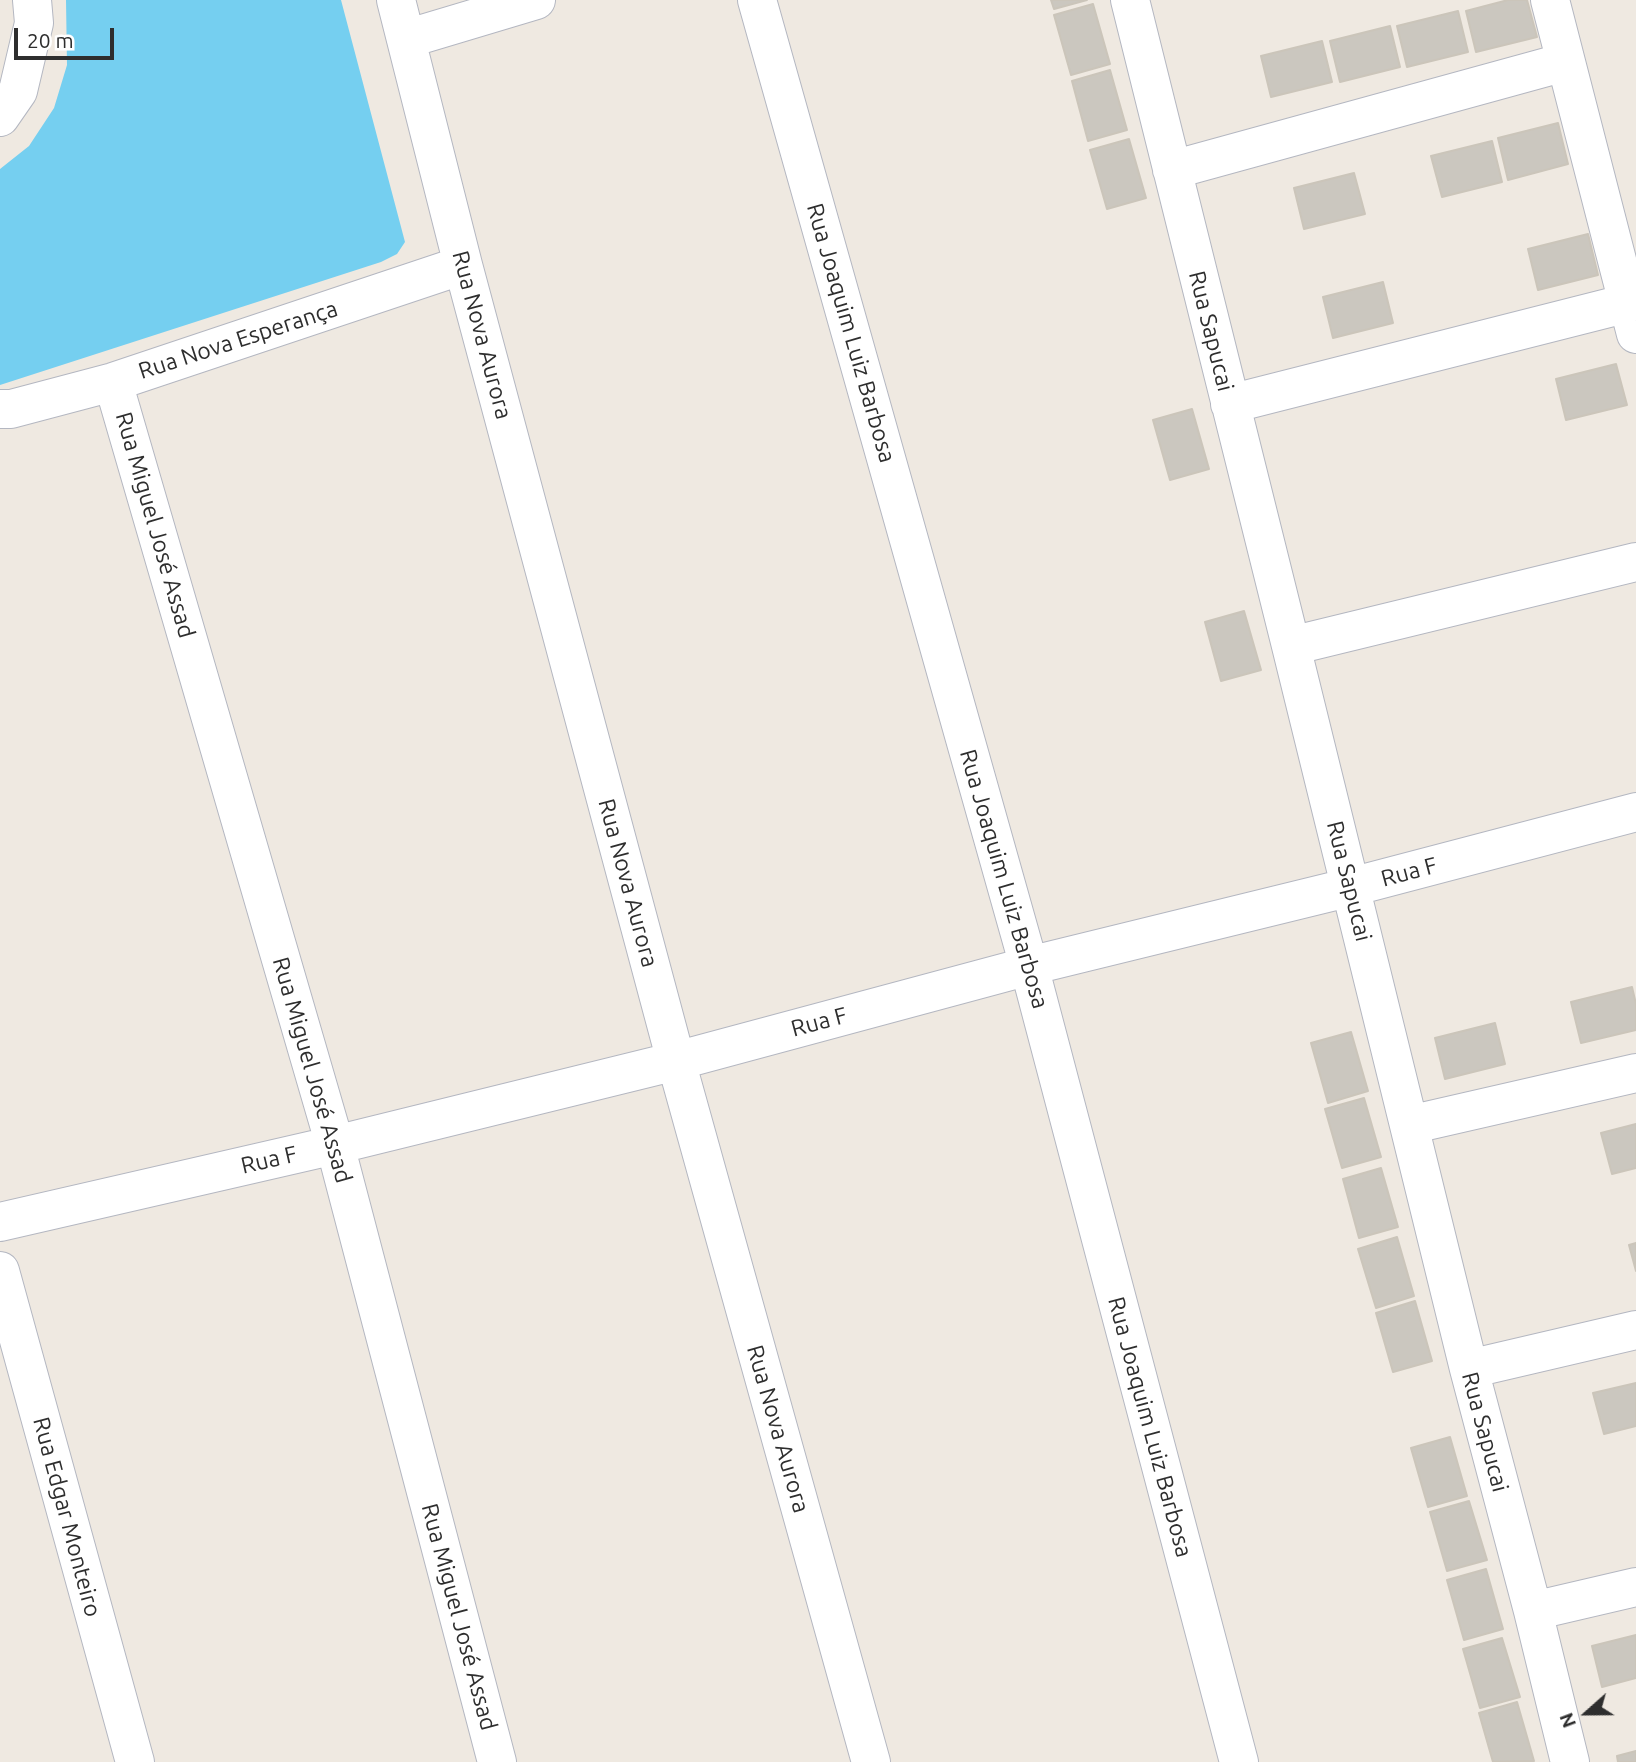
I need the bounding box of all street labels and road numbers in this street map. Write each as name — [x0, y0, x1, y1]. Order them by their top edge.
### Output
street label: Rua Joaquim Luiz Barbosa — [801, 200, 901, 466]
street label: Rua Nova Aurora — [446, 248, 518, 422]
street label: Rua Sapucai — [1183, 268, 1239, 394]
street label: Rua Nova Esperança — [135, 295, 341, 385]
street label: Rua Miguel José Assad — [110, 409, 200, 641]
street label: Rua Joaquim Luiz Barbosa — [954, 746, 1054, 1012]
street label: Rua Nova Aurora — [592, 796, 664, 970]
street label: Rua Sapucai — [1321, 818, 1377, 944]
street label: Rua F — [1378, 851, 1440, 893]
street label: Rua Miguel José Assad — [267, 954, 357, 1186]
street label: Rua F — [788, 1001, 850, 1043]
street label: Rua F — [238, 1140, 300, 1180]
street label: Rua Joaquim Luiz Barbosa — [1102, 1294, 1198, 1560]
street label: Rua Nova Aurora — [741, 1342, 815, 1516]
street label: Rua Sapucai — [1456, 1369, 1514, 1495]
street label: Rua Edgar Monteiro — [27, 1414, 107, 1620]
street label: Rua Miguel José Assad — [415, 1501, 503, 1733]

